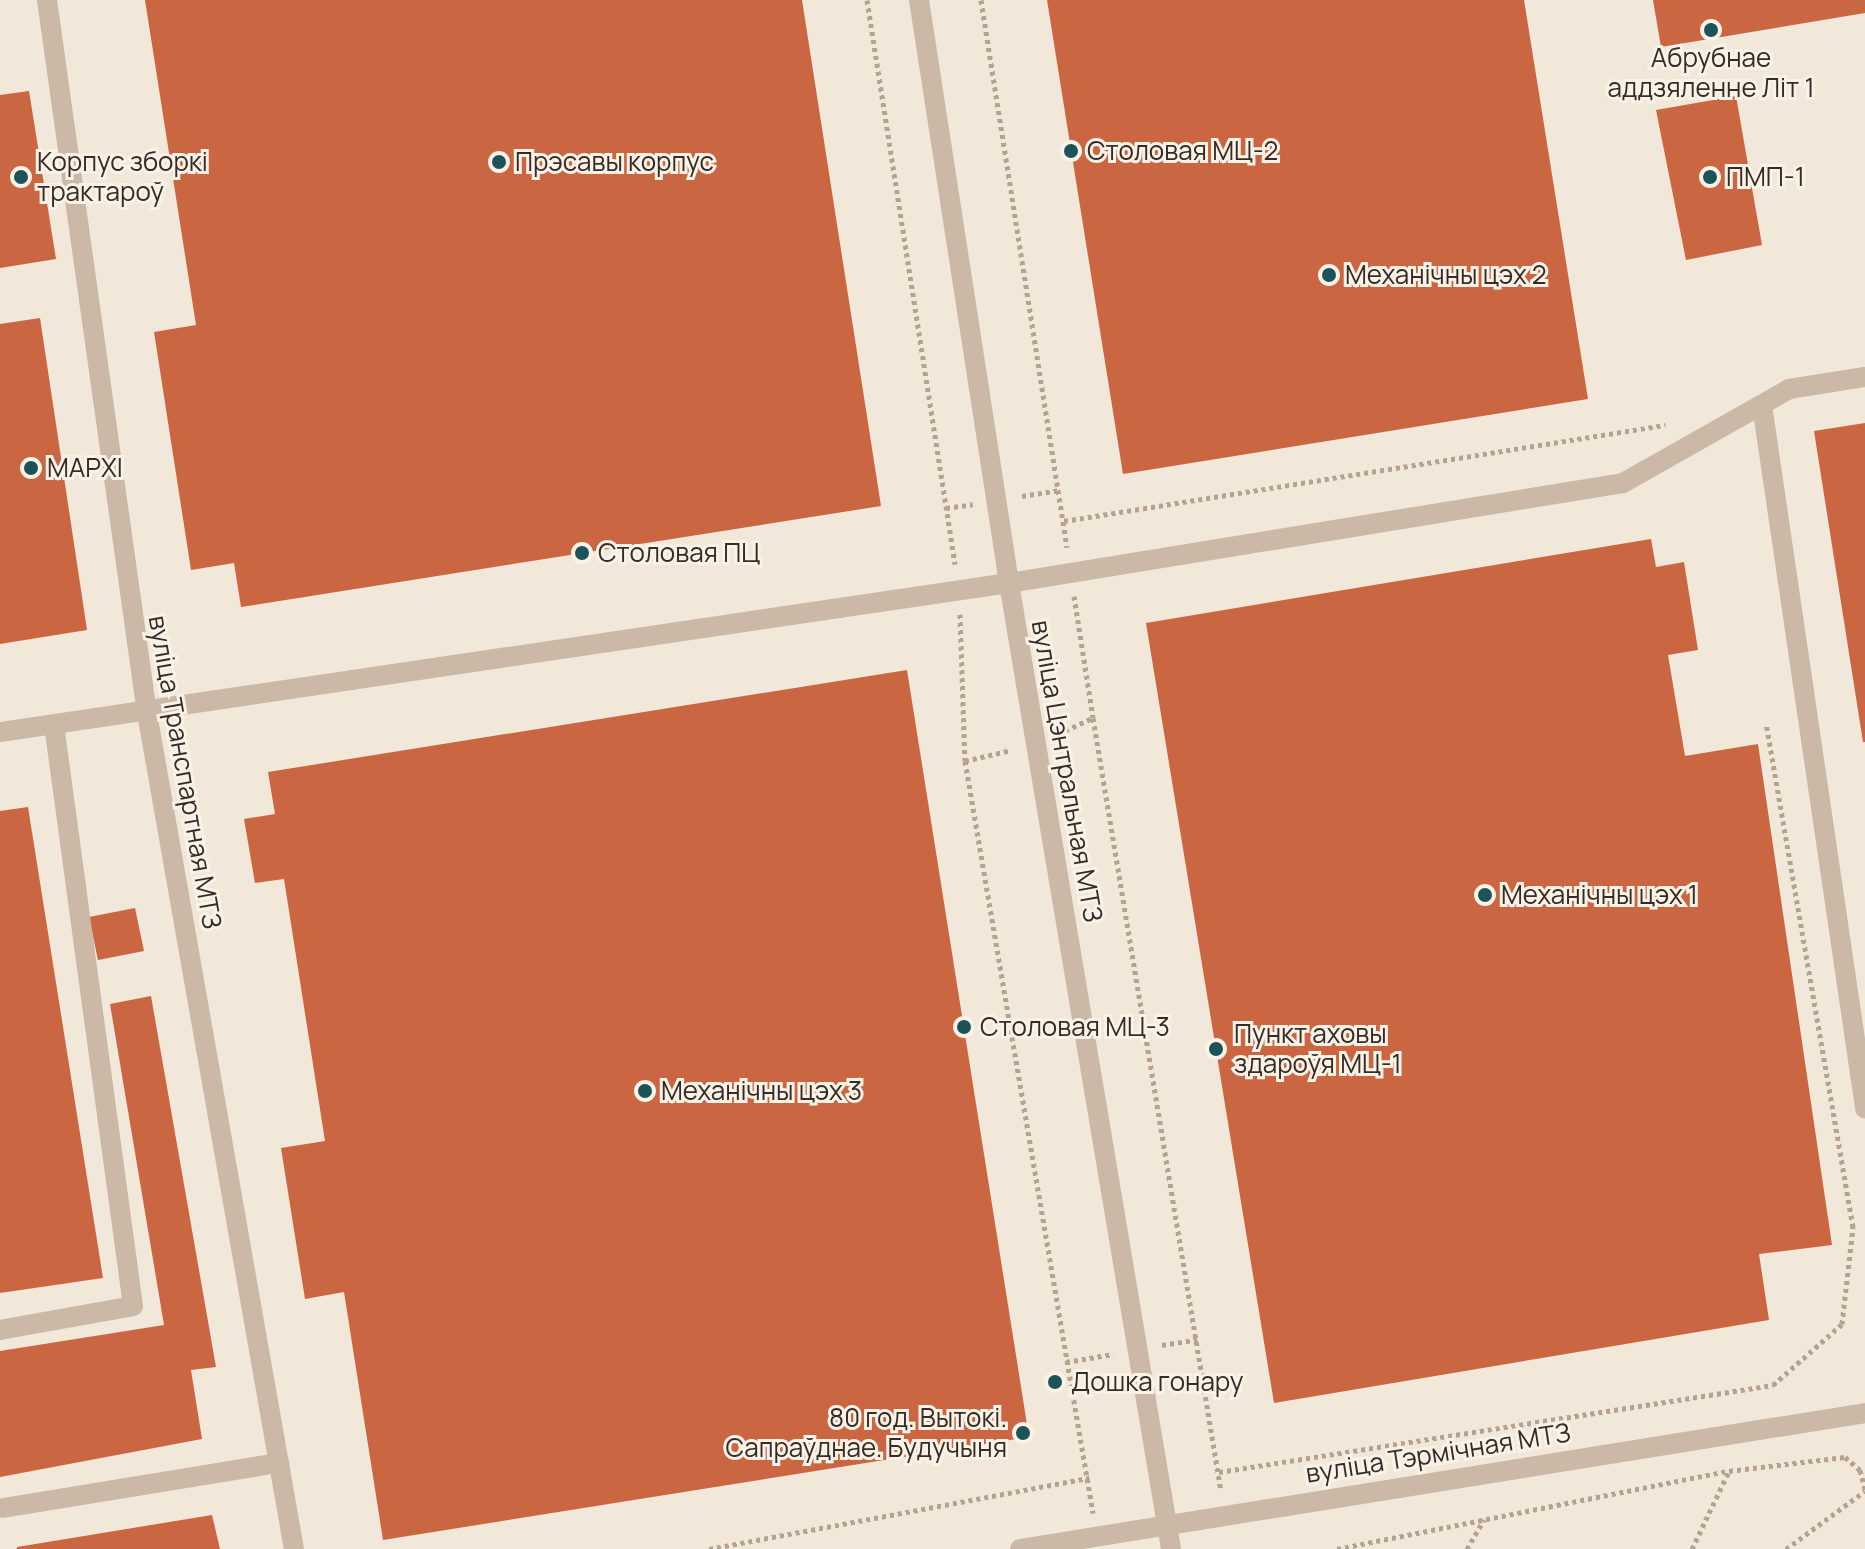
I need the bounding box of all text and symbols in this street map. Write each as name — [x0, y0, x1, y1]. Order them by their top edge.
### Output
marker: Абрубнае аддзяленне Літ 1 — [1702, 21, 1720, 39]
place label: Абрубнае аддзяленне Літ 1 — [1607, 42, 1815, 104]
place label: Столовая МЦ-2 — [1087, 135, 1278, 167]
marker: Столовая МЦ-2 — [1062, 142, 1080, 160]
place label: Корпус зборкі трактароў — [37, 146, 208, 208]
place label: Прэсавы корпус — [515, 146, 714, 178]
marker: Прэсавы корпус — [490, 153, 508, 171]
place label: ПМП-1 — [1726, 161, 1805, 193]
marker: Корпус зборкі трактароў — [12, 168, 30, 186]
marker: ПМП-1 — [1701, 168, 1719, 186]
place label: Механічны цэх 2 — [1345, 259, 1547, 291]
marker: Механічны цэх 2 — [1320, 266, 1338, 284]
place label: МАРХІ — [47, 452, 123, 484]
marker: МАРХІ — [22, 459, 40, 477]
place label: Столовая ПЦ — [598, 537, 760, 569]
marker: Столовая ПЦ — [573, 544, 591, 562]
street label: вуліца Транспартная МТЗ — [142, 613, 228, 931]
street label: вуліца Цэнтральная МТЗ — [1025, 618, 1109, 924]
place label: Механічны цэх 1 — [1501, 879, 1698, 911]
marker: Механічны цэх 1 — [1476, 886, 1494, 904]
place label: Столовая МЦ-3 — [980, 1011, 1170, 1043]
marker: Столовая МЦ-3 — [955, 1018, 973, 1036]
place label: Пункт аховы здароўя МЦ-1 — [1234, 1018, 1402, 1080]
marker: Пункт аховы здароўя МЦ-1 — [1205, 1038, 1227, 1060]
place label: Механічны цэх 3 — [661, 1075, 862, 1107]
marker: Механічны цэх 3 — [636, 1082, 654, 1100]
place label: Дошка гонару — [1071, 1366, 1243, 1398]
marker: Дошка гонару — [1046, 1373, 1064, 1391]
place label: 80 год. Вытокі. Сапраўднае. Будучыня — [726, 1402, 1007, 1464]
street label: вуліца Тэрмічная МТЗ — [1303, 1417, 1573, 1489]
marker: 80 год. Вытокі. Сапраўднае. Будучыня — [1014, 1424, 1032, 1442]

